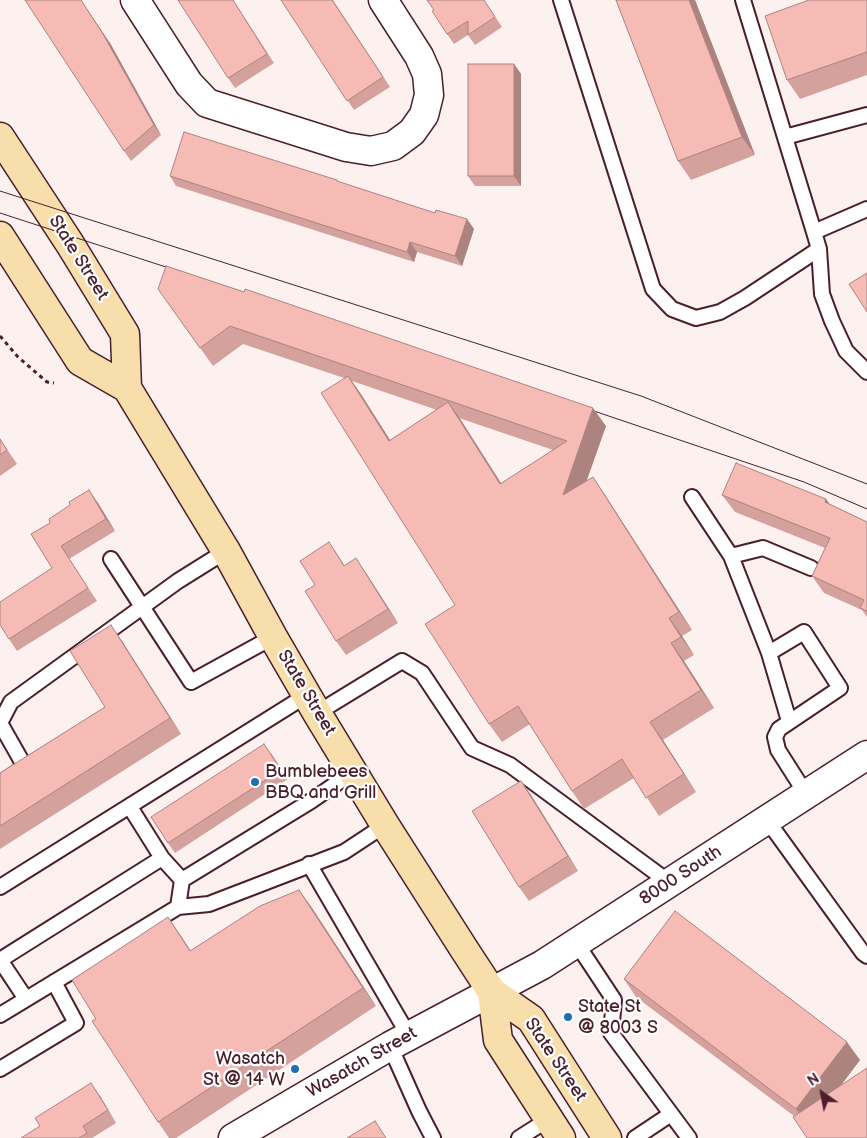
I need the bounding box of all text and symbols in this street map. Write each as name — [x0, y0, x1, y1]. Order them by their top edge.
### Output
street label: State Street — [43, 212, 113, 304]
street label: State Street — [272, 646, 340, 740]
place label: Bumblebees BBQ and Grill — [265, 761, 376, 804]
marker: Bumblebees BBQ and Grill — [249, 776, 261, 788]
street label: 8000 South — [636, 841, 726, 911]
place label: State St @ 8003 S — [578, 996, 658, 1038]
marker: State St @ 8003 S — [562, 1011, 574, 1023]
street label: State Street — [519, 1014, 591, 1106]
street label: Wasatch Street — [303, 1023, 421, 1103]
place label: Wasatch St @ 14 W — [203, 1048, 285, 1090]
marker: Wasatch St @ 14 W — [289, 1063, 301, 1075]
north arrow — [797, 1068, 847, 1118]
text: N — [805, 1070, 823, 1090]

